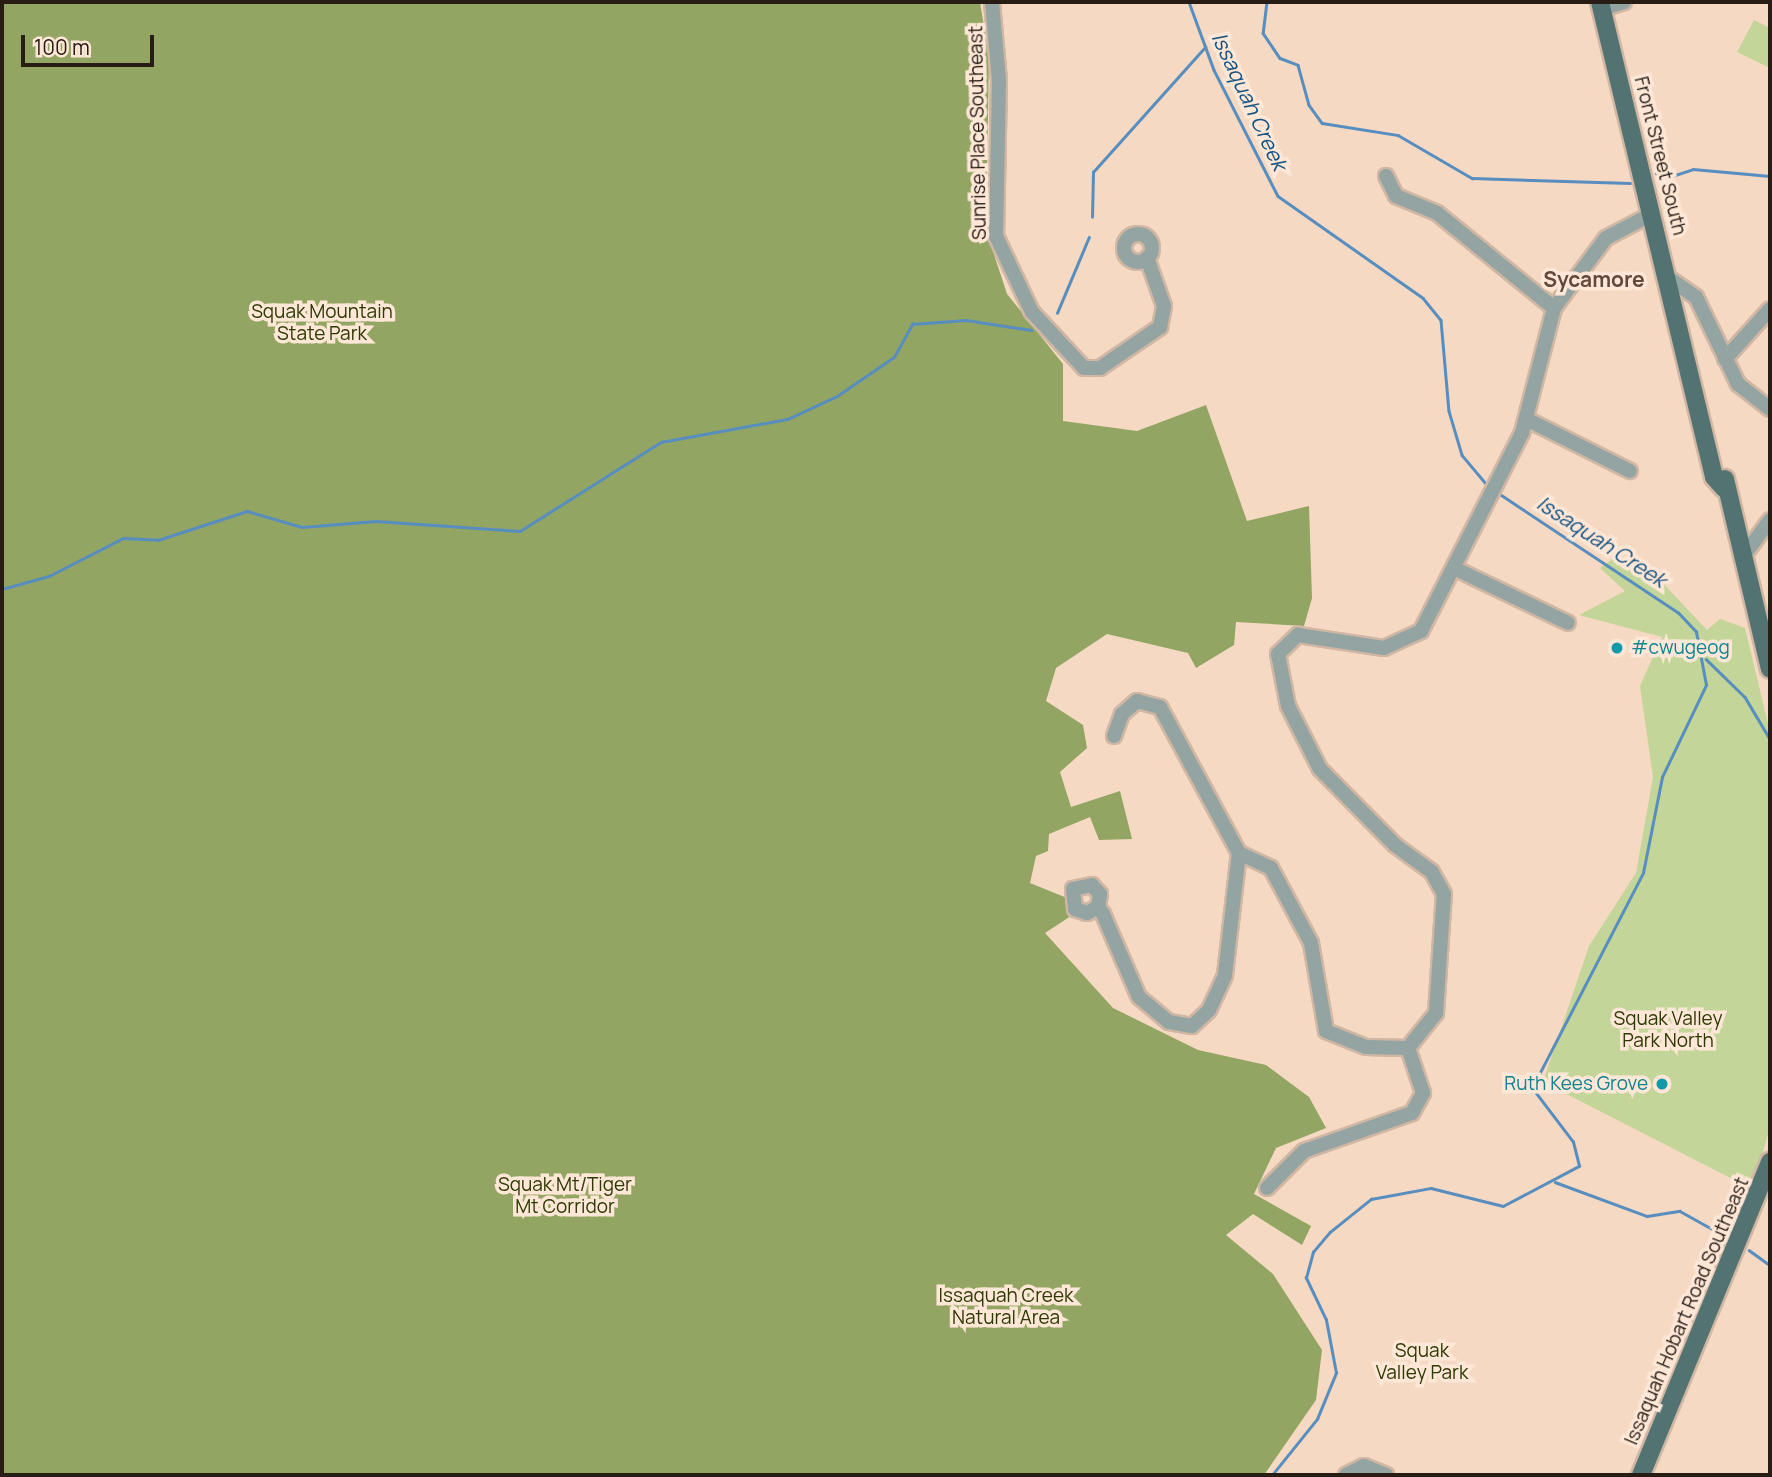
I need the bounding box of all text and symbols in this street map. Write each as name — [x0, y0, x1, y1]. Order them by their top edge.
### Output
scale bar — [24, 21, 158, 65]
street label: Sunrise Place Southeast — [965, 26, 991, 240]
water label: Issaquah Creek — [1207, 28, 1293, 174]
text: 100 m — [34, 33, 90, 61]
street label: Front Street South — [1629, 74, 1691, 238]
district label: Sycamore — [1543, 266, 1645, 292]
park label: Squak Mountain State Park — [251, 301, 393, 345]
water label: Issaquah Creek — [1533, 490, 1671, 592]
place label: #cwugeog — [1631, 637, 1730, 659]
marker: #cwugeog — [1609, 640, 1625, 656]
park label: Squak Valley Park North — [1613, 1008, 1723, 1052]
place label: Ruth Kees Grove — [1504, 1073, 1648, 1095]
marker: Ruth Kees Grove — [1654, 1076, 1670, 1092]
park label: Squak Mt/Tiger Mt Corridor — [498, 1174, 632, 1218]
street label: Issaquah Hobart Road Southeast — [1620, 1174, 1754, 1448]
park label: Issaquah Creek Natural Area — [938, 1285, 1074, 1329]
park label: Squak Valley Park — [1376, 1340, 1468, 1384]

